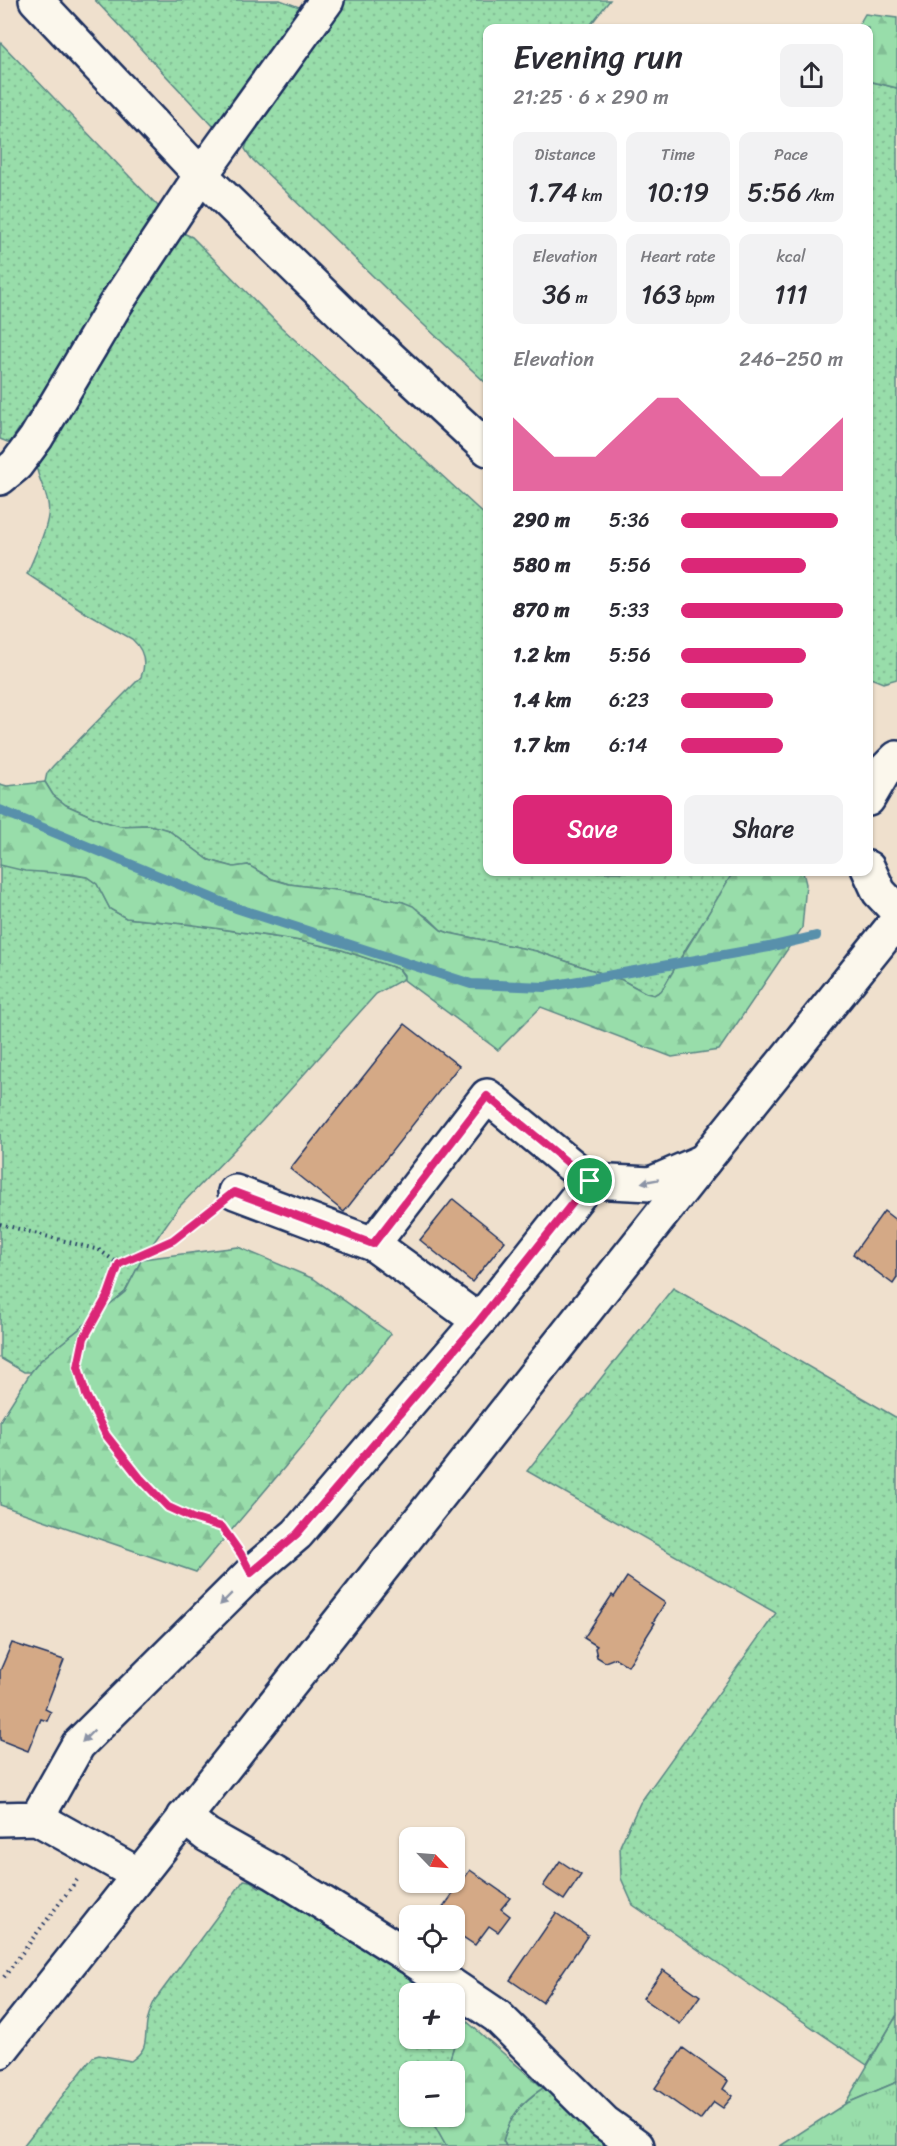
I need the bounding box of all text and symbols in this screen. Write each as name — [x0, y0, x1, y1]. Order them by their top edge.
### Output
text: Evening run — [513, 28, 683, 86]
button: share — [780, 44, 843, 107]
text: 21:25 · 6 × 290 m — [513, 80, 669, 115]
text: Distance — [535, 140, 595, 169]
text: Time — [661, 140, 695, 169]
text: Pace — [774, 140, 808, 169]
text: 1.74 — [527, 169, 578, 215]
text: 10:19 — [647, 169, 709, 215]
text: 5:56 — [747, 169, 802, 215]
text: km — [578, 181, 603, 210]
text: /km — [802, 181, 835, 210]
text: Elevation — [533, 242, 597, 271]
text: Heart rate — [640, 242, 716, 271]
text: kcal — [776, 242, 806, 271]
text: 36 — [542, 271, 571, 317]
text: 163 — [641, 271, 681, 317]
text: 111 — [774, 271, 808, 317]
text: m — [571, 283, 588, 312]
text: bpm — [681, 283, 715, 312]
text: Elevation — [513, 342, 594, 377]
text: 246–250 m — [739, 342, 843, 377]
text: 290 m — [513, 503, 570, 538]
text: 5:36 — [609, 503, 650, 538]
text: 580 m — [513, 548, 570, 583]
text: 5:56 — [609, 548, 651, 583]
text: 870 m — [513, 593, 570, 628]
text: 5:33 — [609, 593, 649, 628]
text: 1.2 km — [513, 638, 570, 673]
text: 5:56 — [609, 638, 651, 673]
text: 1.4 km — [513, 683, 571, 718]
text: 6:23 — [609, 683, 649, 718]
text: 1.7 km — [513, 728, 570, 763]
text: 6:14 — [609, 728, 647, 763]
button: Save — [513, 795, 672, 864]
button: Share — [684, 795, 843, 864]
pin — [564, 1155, 615, 1206]
icon: arrive — [573, 1164, 606, 1197]
one-way arrow — [640, 1177, 659, 1186]
one-way arrow — [220, 1591, 234, 1605]
one-way arrow — [81, 1729, 95, 1743]
north arrow — [399, 1827, 465, 1893]
map controls — [399, 1827, 465, 2127]
button: locate — [399, 1905, 465, 1971]
button: + — [399, 1983, 465, 2049]
button: − — [399, 2061, 465, 2127]

